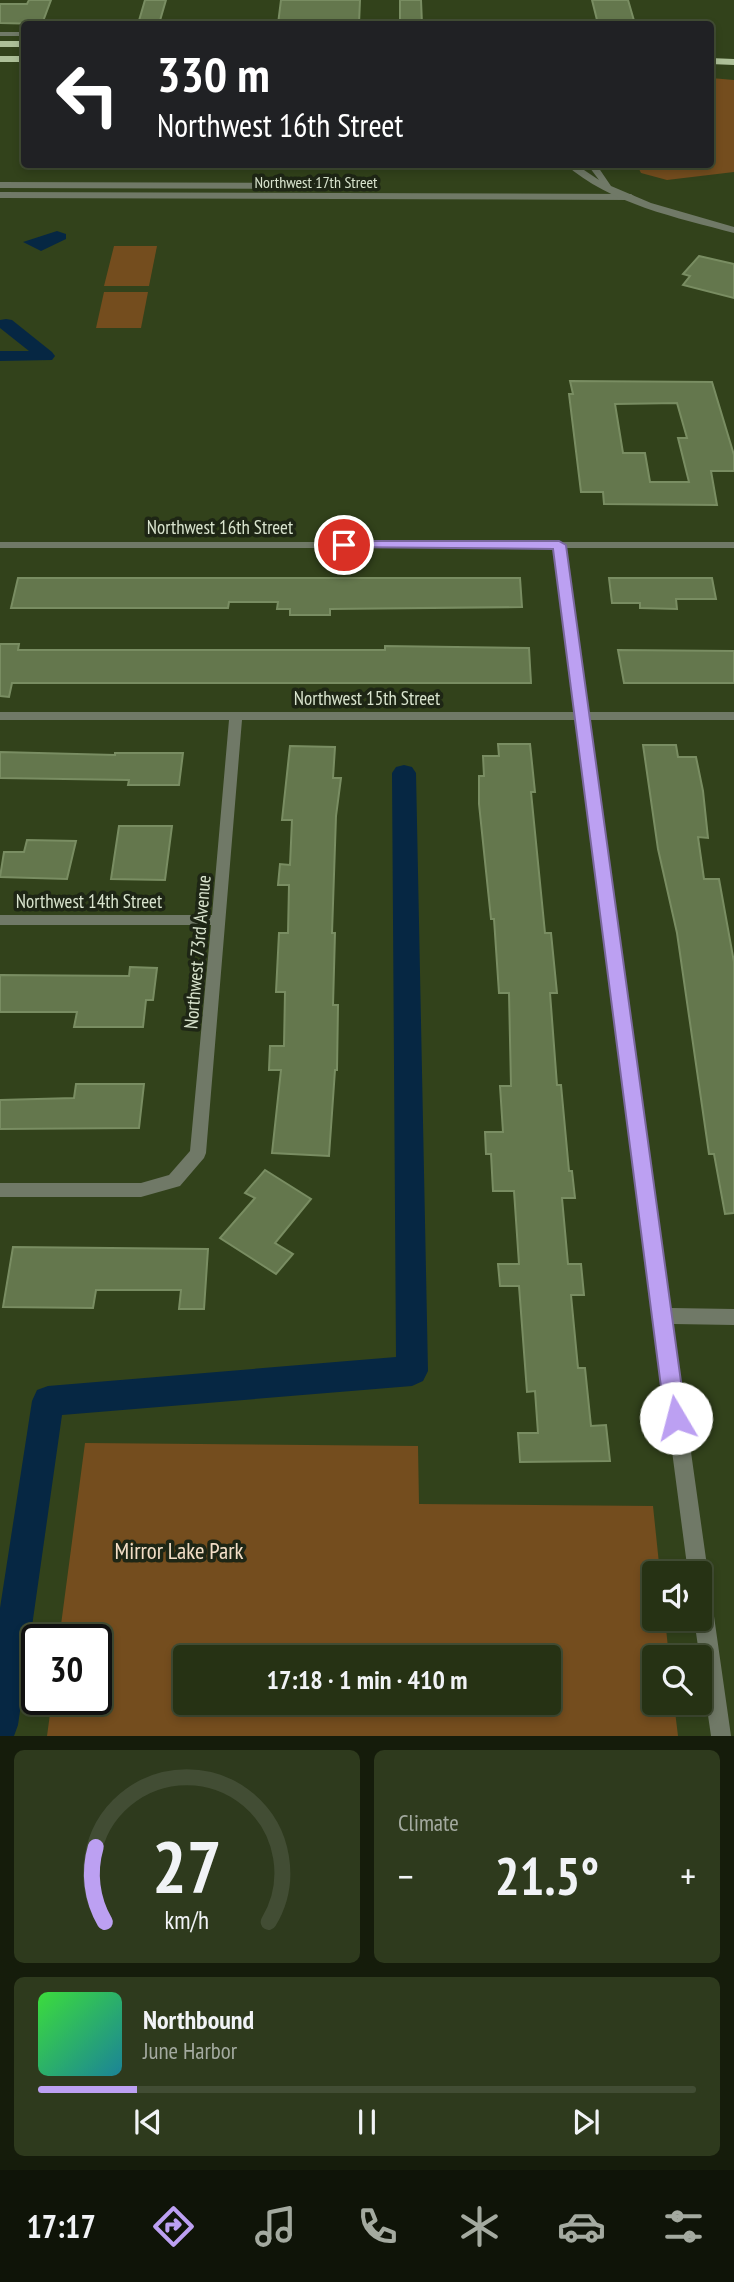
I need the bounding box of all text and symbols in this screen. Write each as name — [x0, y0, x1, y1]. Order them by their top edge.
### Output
text: 330 m — [157, 42, 270, 106]
icon: left — [42, 49, 133, 140]
text: Northwest 16th Street — [157, 104, 403, 146]
street label: Northwest 17th Street — [254, 172, 378, 192]
street label: Northwest 16th Street — [147, 515, 294, 539]
pin — [314, 515, 374, 575]
icon: arrive — [325, 526, 363, 564]
street label: Northwest 15th Street — [294, 686, 441, 710]
street label: Northwest 73rd Avenue — [178, 874, 216, 1030]
street label: Northwest 14th Street — [16, 889, 163, 913]
position arrow — [639, 1381, 713, 1455]
park label: Mirror Lake Park — [114, 1536, 244, 1565]
map controls — [642, 1561, 712, 1715]
button: sound — [642, 1561, 712, 1631]
speed limit sign: 30 — [21, 1624, 112, 1715]
button: search — [642, 1645, 712, 1715]
text: 17:18 · 1 min · 410 m — [267, 1663, 467, 1696]
text: Climate — [398, 1808, 459, 1837]
text: 27 — [152, 1819, 222, 1913]
text: 21.5° — [495, 1842, 599, 1909]
text: − — [398, 1851, 414, 1900]
text: + — [680, 1851, 696, 1900]
text: km/h — [165, 1904, 209, 1936]
text: Northbound — [143, 2003, 254, 2036]
text: June Harbor — [143, 2036, 237, 2065]
icon: previous — [129, 2103, 167, 2141]
icon: pause — [348, 2103, 386, 2141]
icon: next — [567, 2103, 605, 2141]
icon: directions — [149, 2202, 198, 2251]
icon: music — [251, 2202, 300, 2251]
icon: phone — [353, 2202, 402, 2251]
icon: climate — [455, 2202, 504, 2251]
icon: car — [557, 2202, 606, 2251]
icon: filters — [659, 2202, 708, 2251]
text: 17:17 — [26, 2205, 96, 2247]

